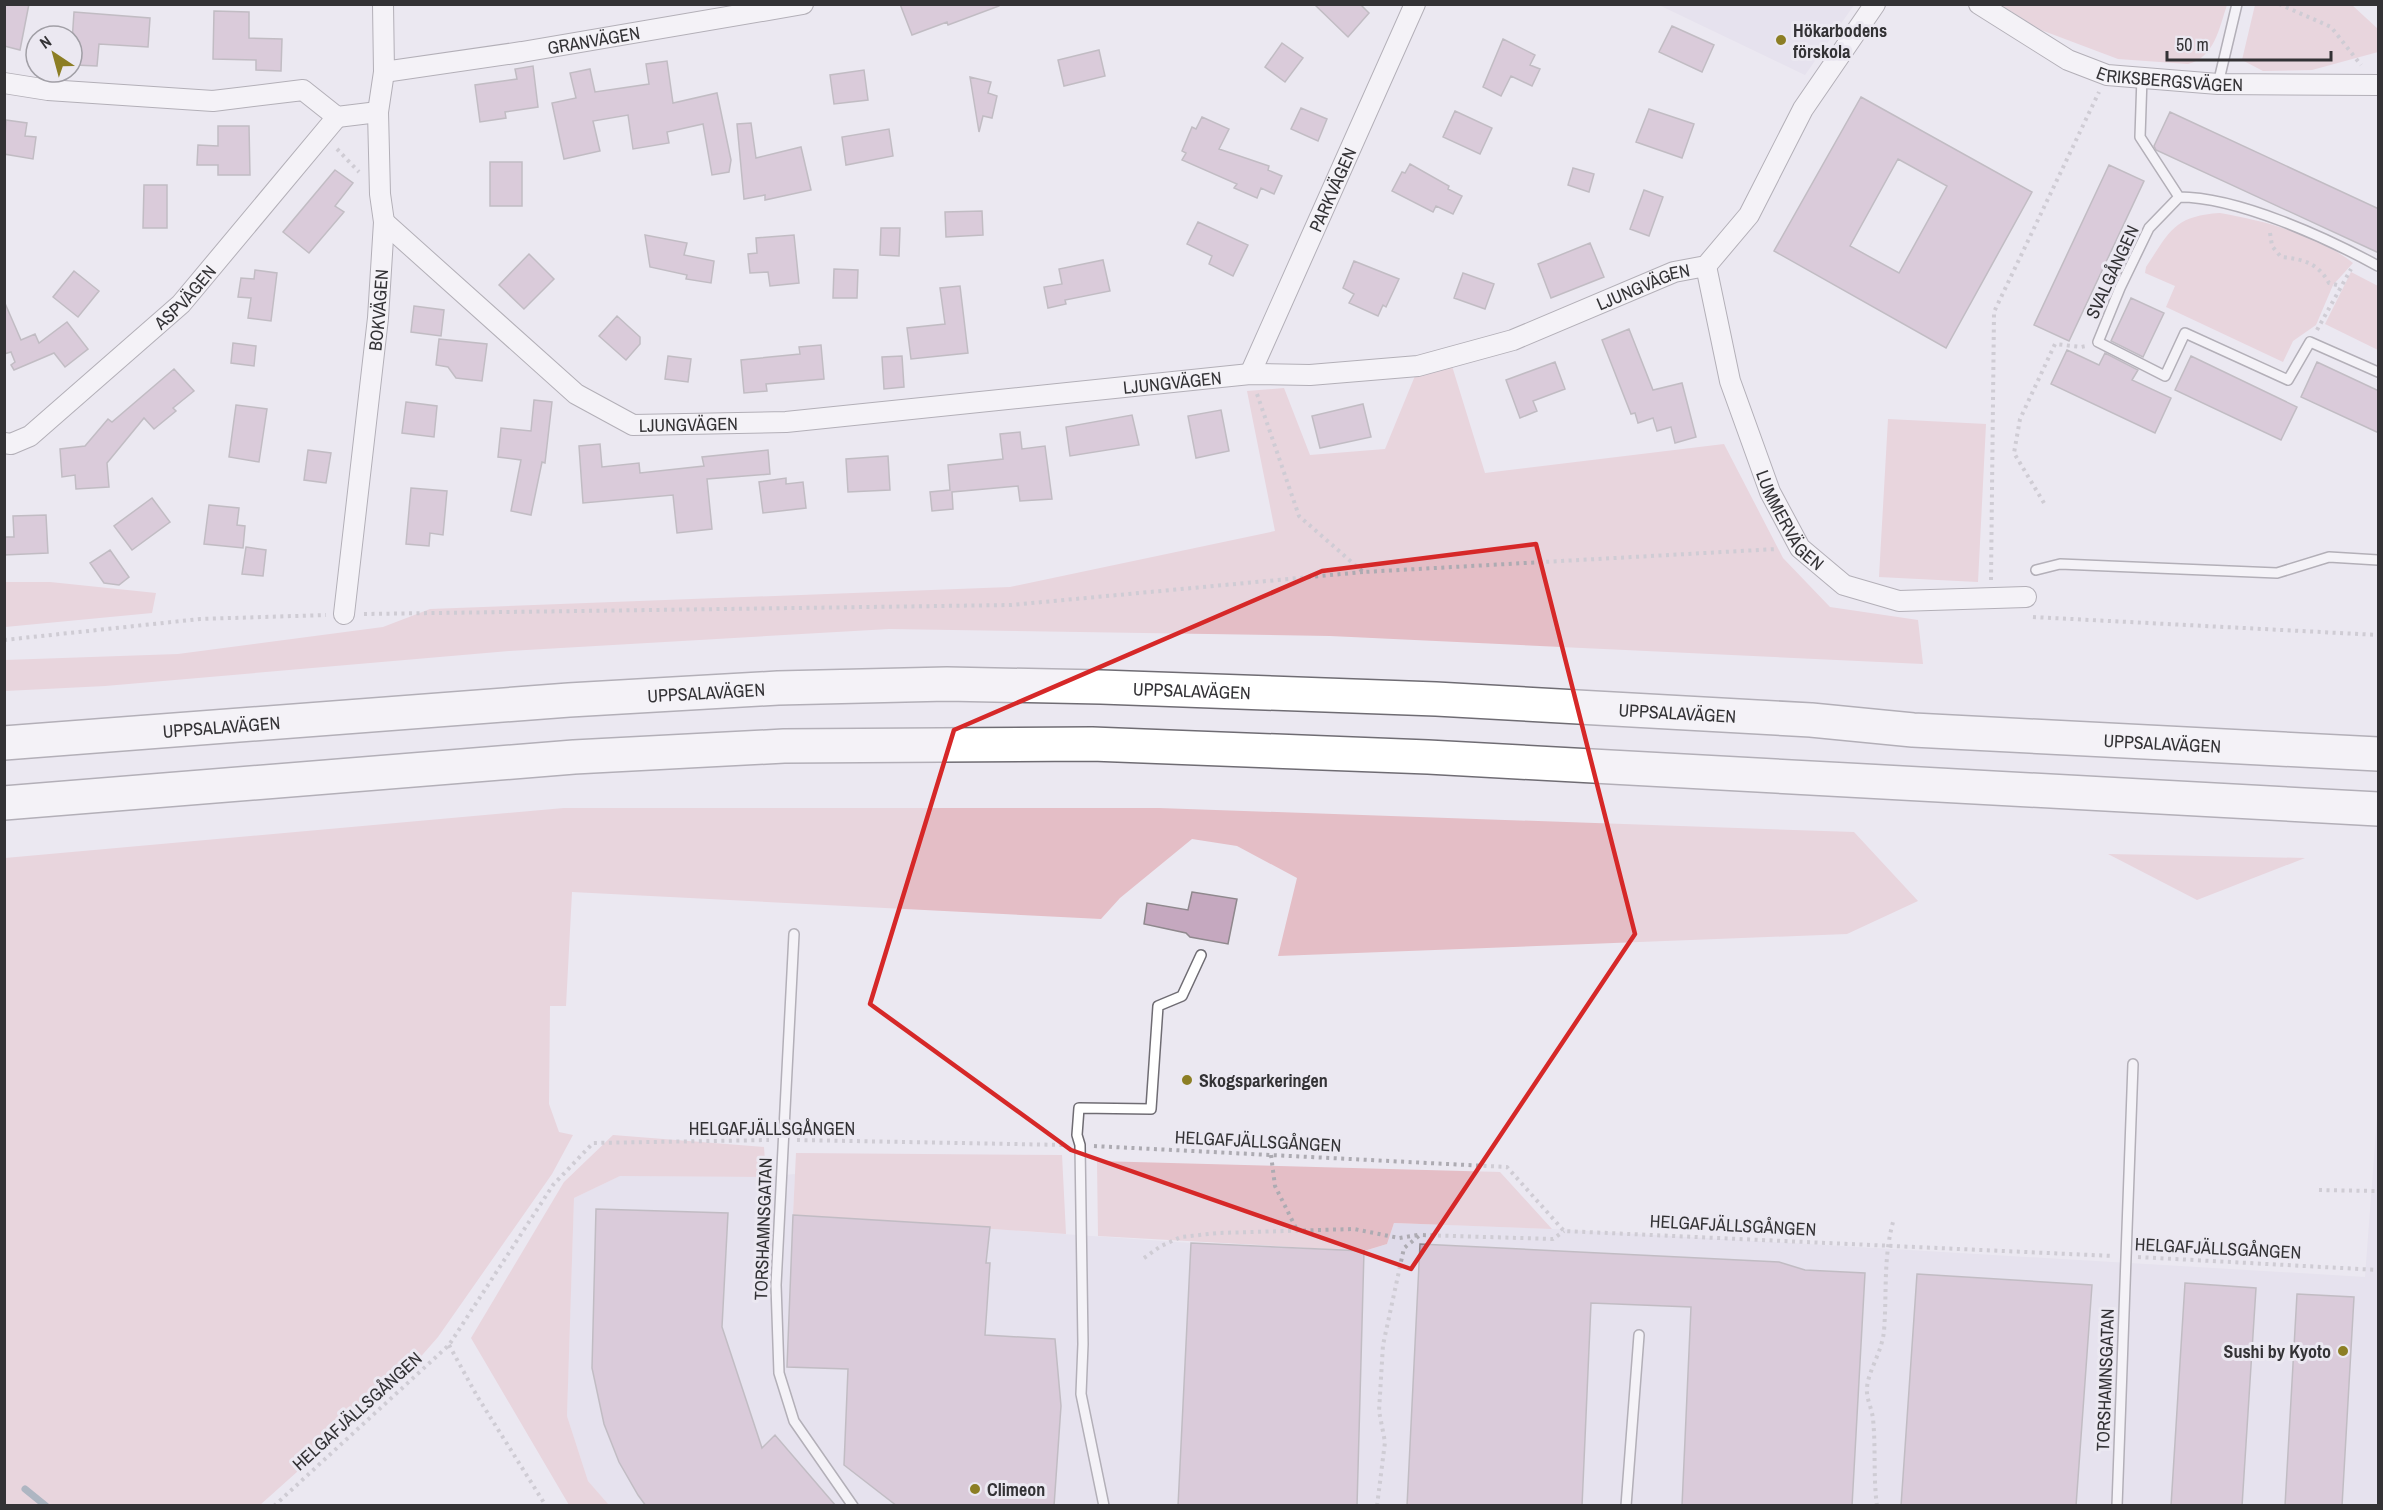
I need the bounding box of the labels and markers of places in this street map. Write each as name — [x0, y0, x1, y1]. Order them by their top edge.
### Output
place label: Hökarbodens förskola — [1793, 18, 1887, 64]
marker: Hökarbodens förskola — [1774, 33, 1788, 47]
place label: Skogsparkeringen — [1199, 1068, 1328, 1093]
marker: Skogsparkeringen — [1180, 1073, 1194, 1087]
place label: Sushi by Kyoto — [2224, 1339, 2331, 1364]
marker: Sushi by Kyoto — [2336, 1344, 2350, 1358]
place label: Climeon — [987, 1477, 1045, 1502]
marker: Climeon — [968, 1482, 982, 1496]

